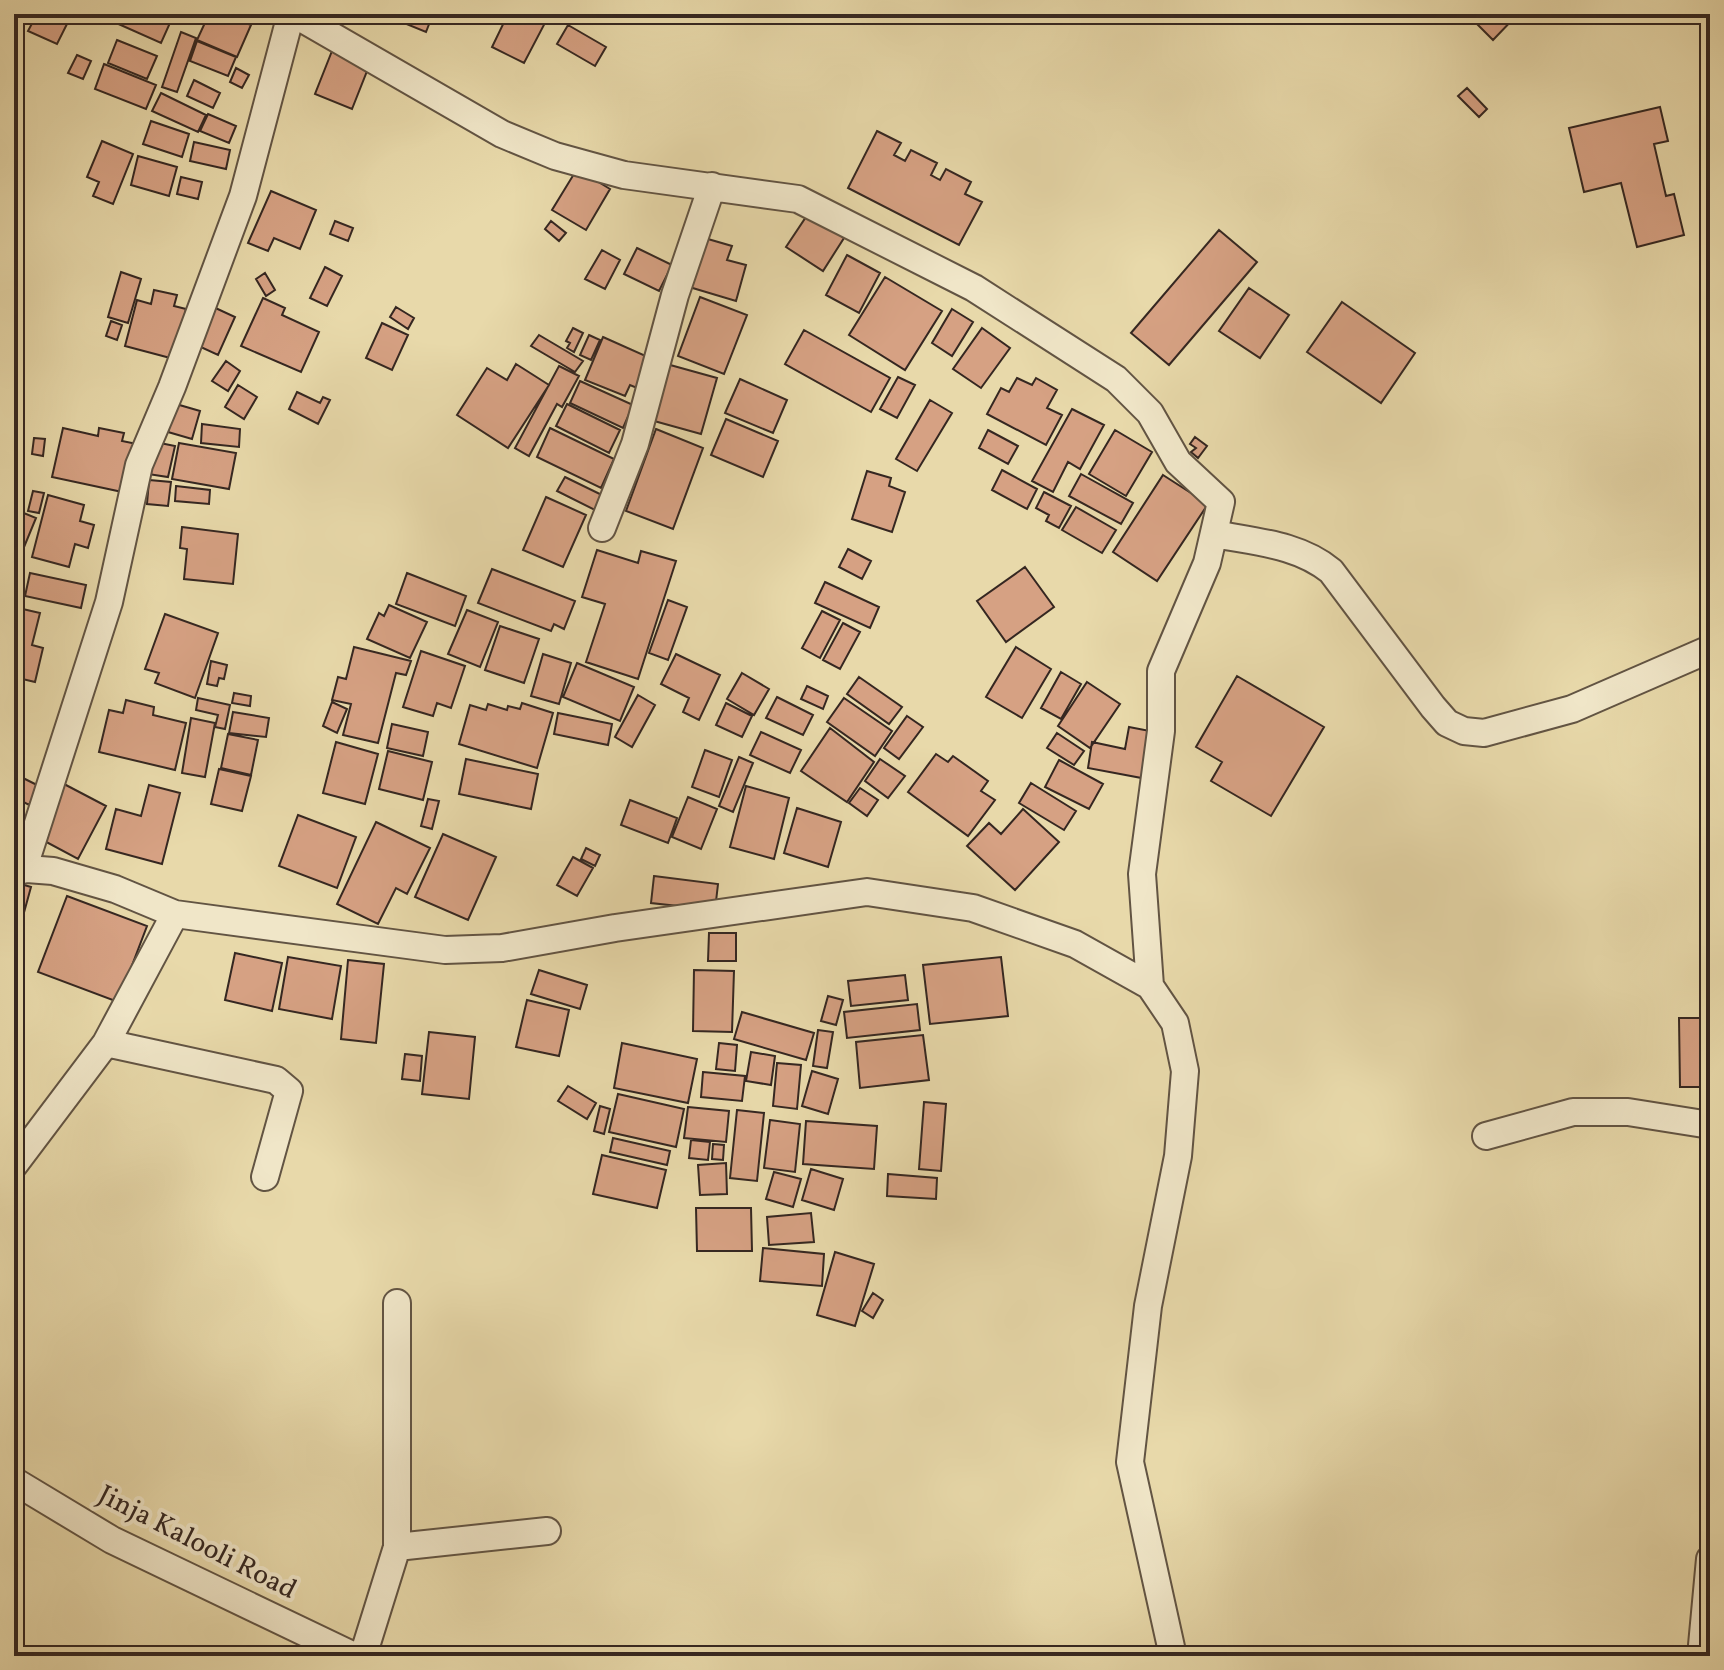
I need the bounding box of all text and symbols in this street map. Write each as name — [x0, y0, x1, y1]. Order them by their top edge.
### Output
street label: Jinja Kalooli Road — [91, 1476, 303, 1610]

